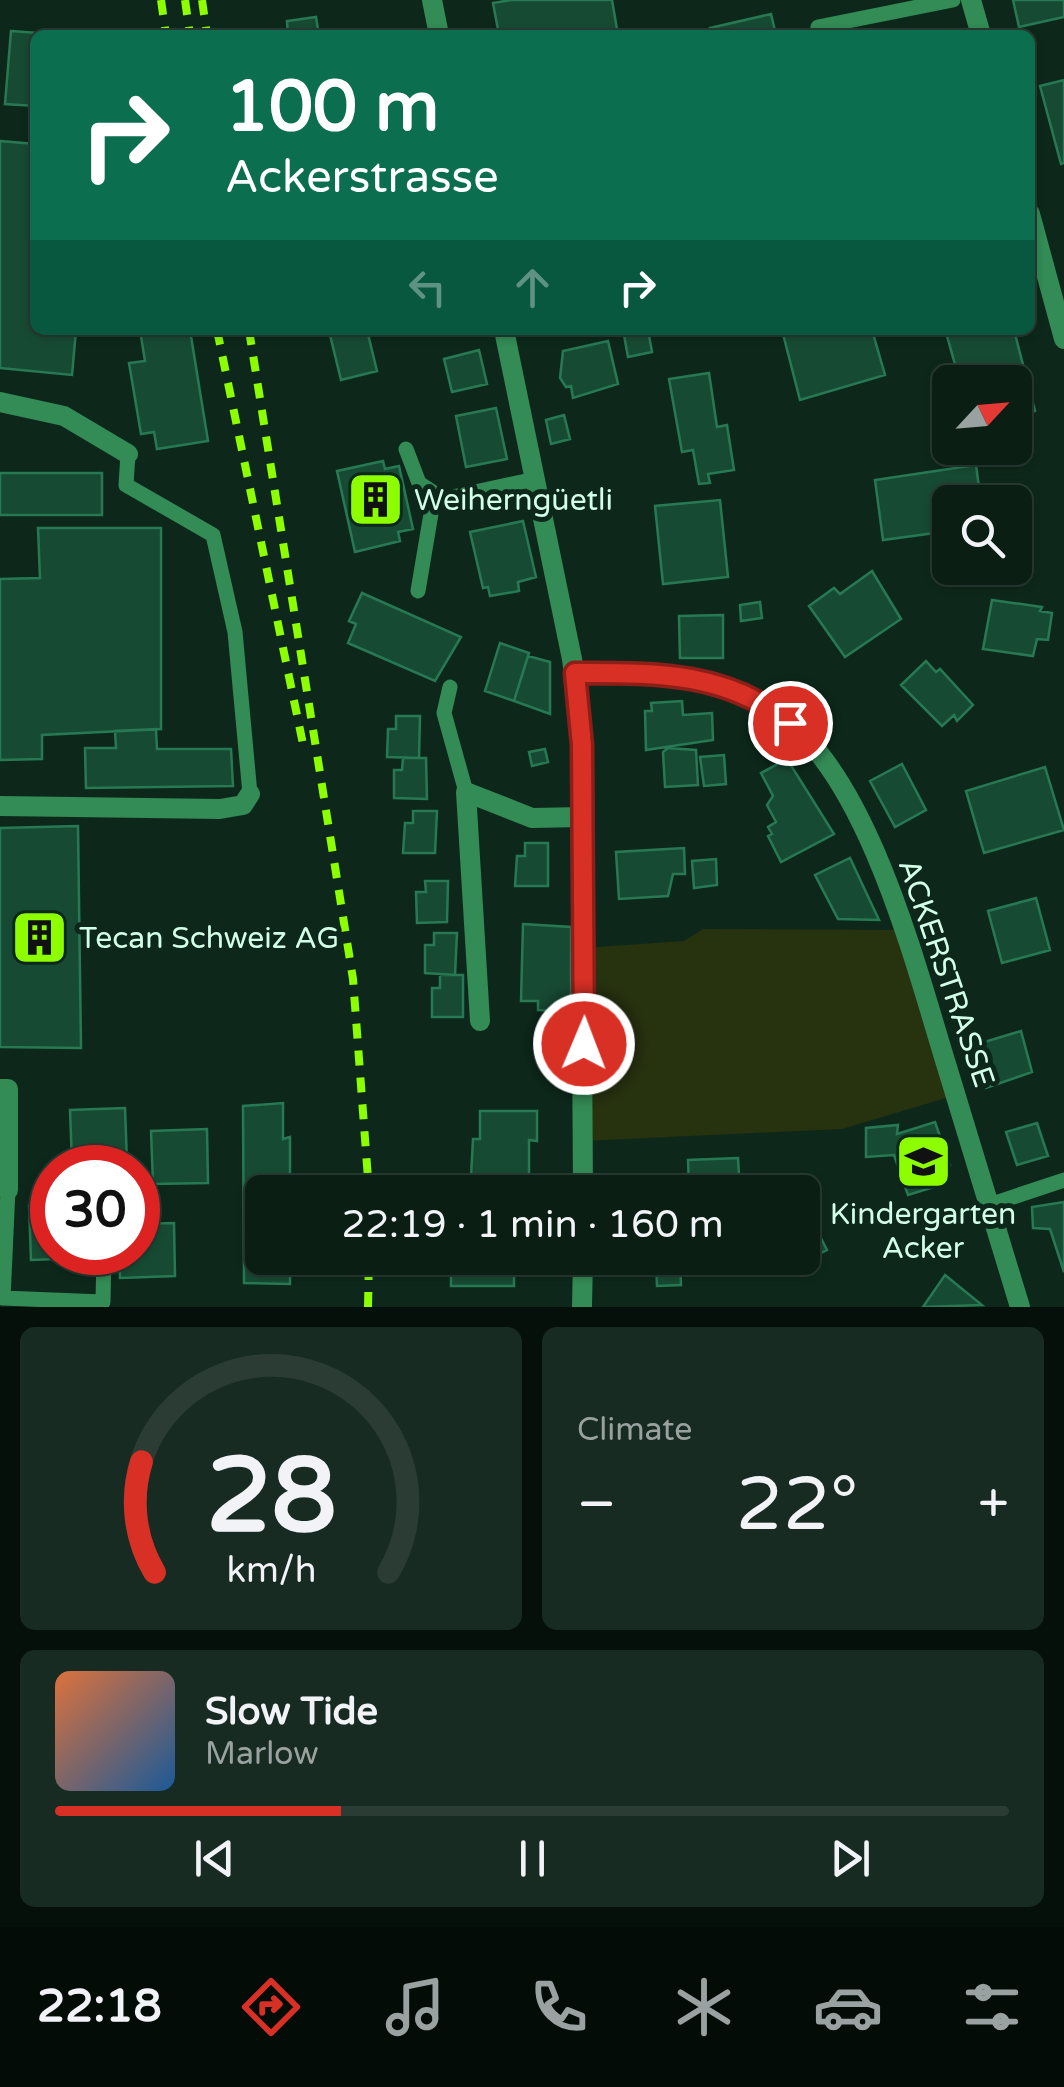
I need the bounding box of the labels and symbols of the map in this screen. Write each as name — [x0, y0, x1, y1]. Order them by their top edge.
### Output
north arrow — [932, 365, 1032, 465]
building icon: Weiherngüetli — [345, 470, 405, 530]
place label: Weiherngüetli — [414, 482, 613, 519]
pin — [748, 681, 833, 766]
street label: ACKERSTRASSE — [890, 854, 1002, 1092]
building icon: Tecan Schweiz AG — [10, 908, 70, 968]
place label: Tecan Schweiz AG — [79, 920, 339, 957]
position arrow — [532, 992, 636, 1096]
school or university icon: Kindergarten Acker — [893, 1131, 953, 1191]
speed limit sign: 30 — [30, 1145, 160, 1275]
place label: Kindergarten Acker — [830, 1196, 1016, 1267]

